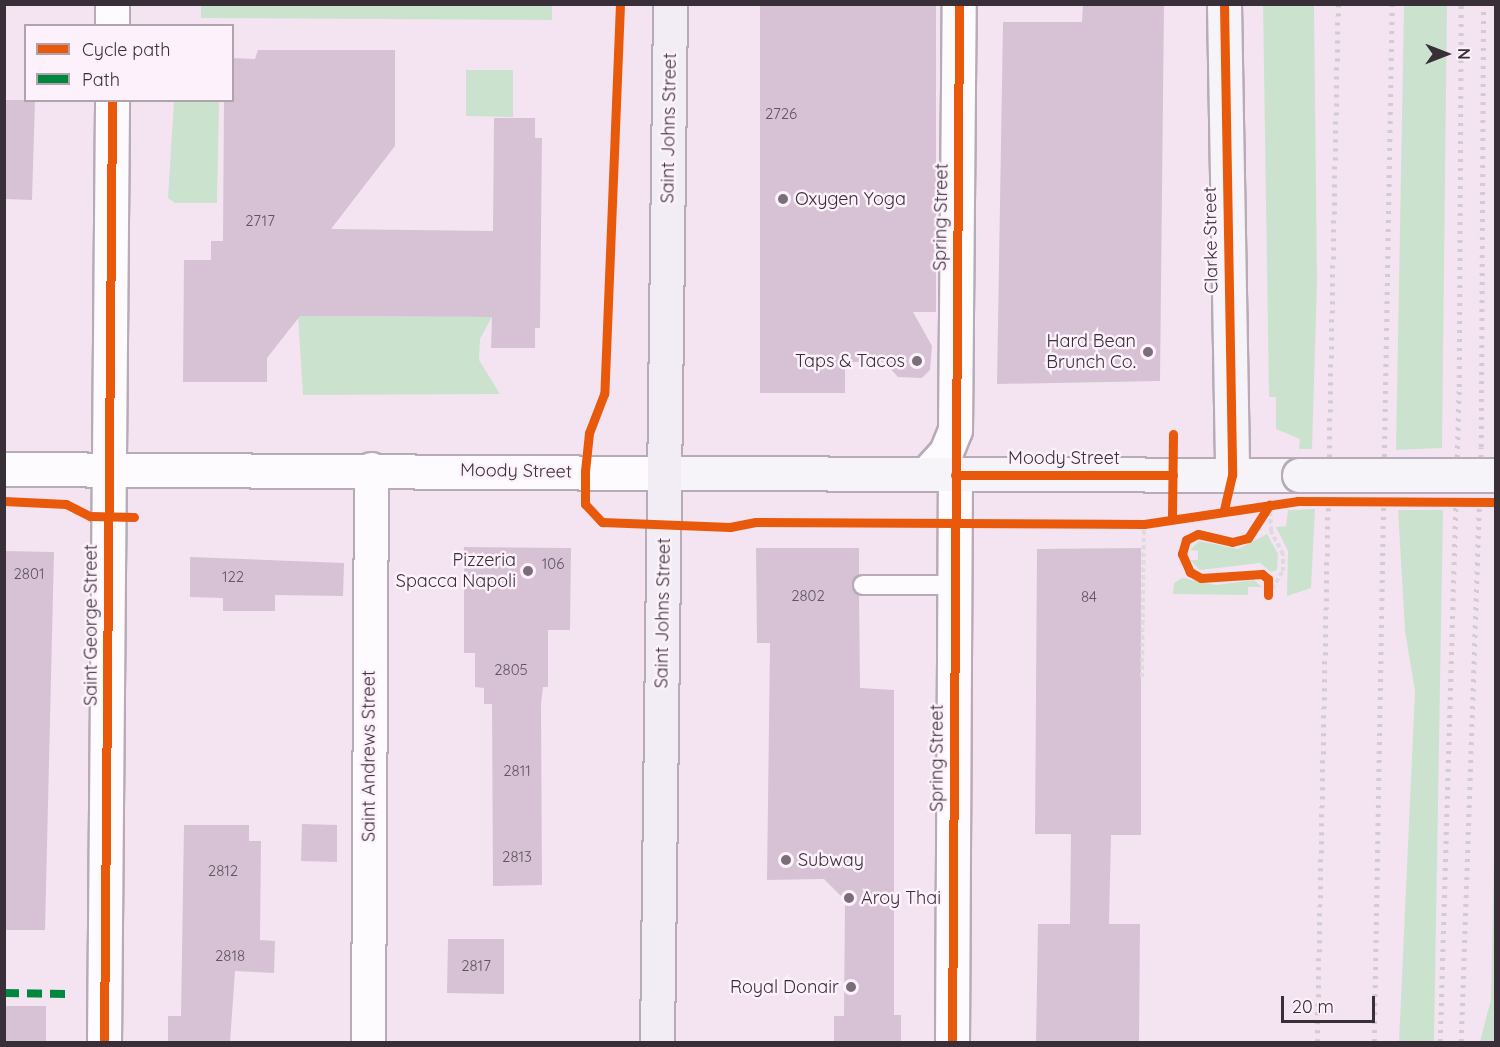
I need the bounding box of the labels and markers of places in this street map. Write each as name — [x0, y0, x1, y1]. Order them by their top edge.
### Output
place label: Oxygen Yoga — [795, 188, 906, 210]
marker: Oxygen Yoga — [776, 192, 790, 206]
place label: Hard Bean Brunch Co. — [1046, 331, 1136, 374]
marker: Hard Bean Brunch Co. — [1141, 345, 1155, 359]
place label: Taps & Tacos — [795, 350, 905, 372]
marker: Taps & Tacos — [910, 354, 924, 368]
place label: Pizzeria Spacca Napoli — [396, 550, 516, 592]
marker: Pizzeria Spacca Napoli — [521, 564, 535, 578]
place label: Subway — [798, 849, 864, 871]
marker: Subway — [779, 853, 793, 867]
place label: Aroy Thai — [861, 887, 941, 909]
marker: Aroy Thai — [842, 891, 856, 905]
place label: Royal Donair — [730, 976, 839, 998]
marker: Royal Donair — [844, 980, 858, 994]

